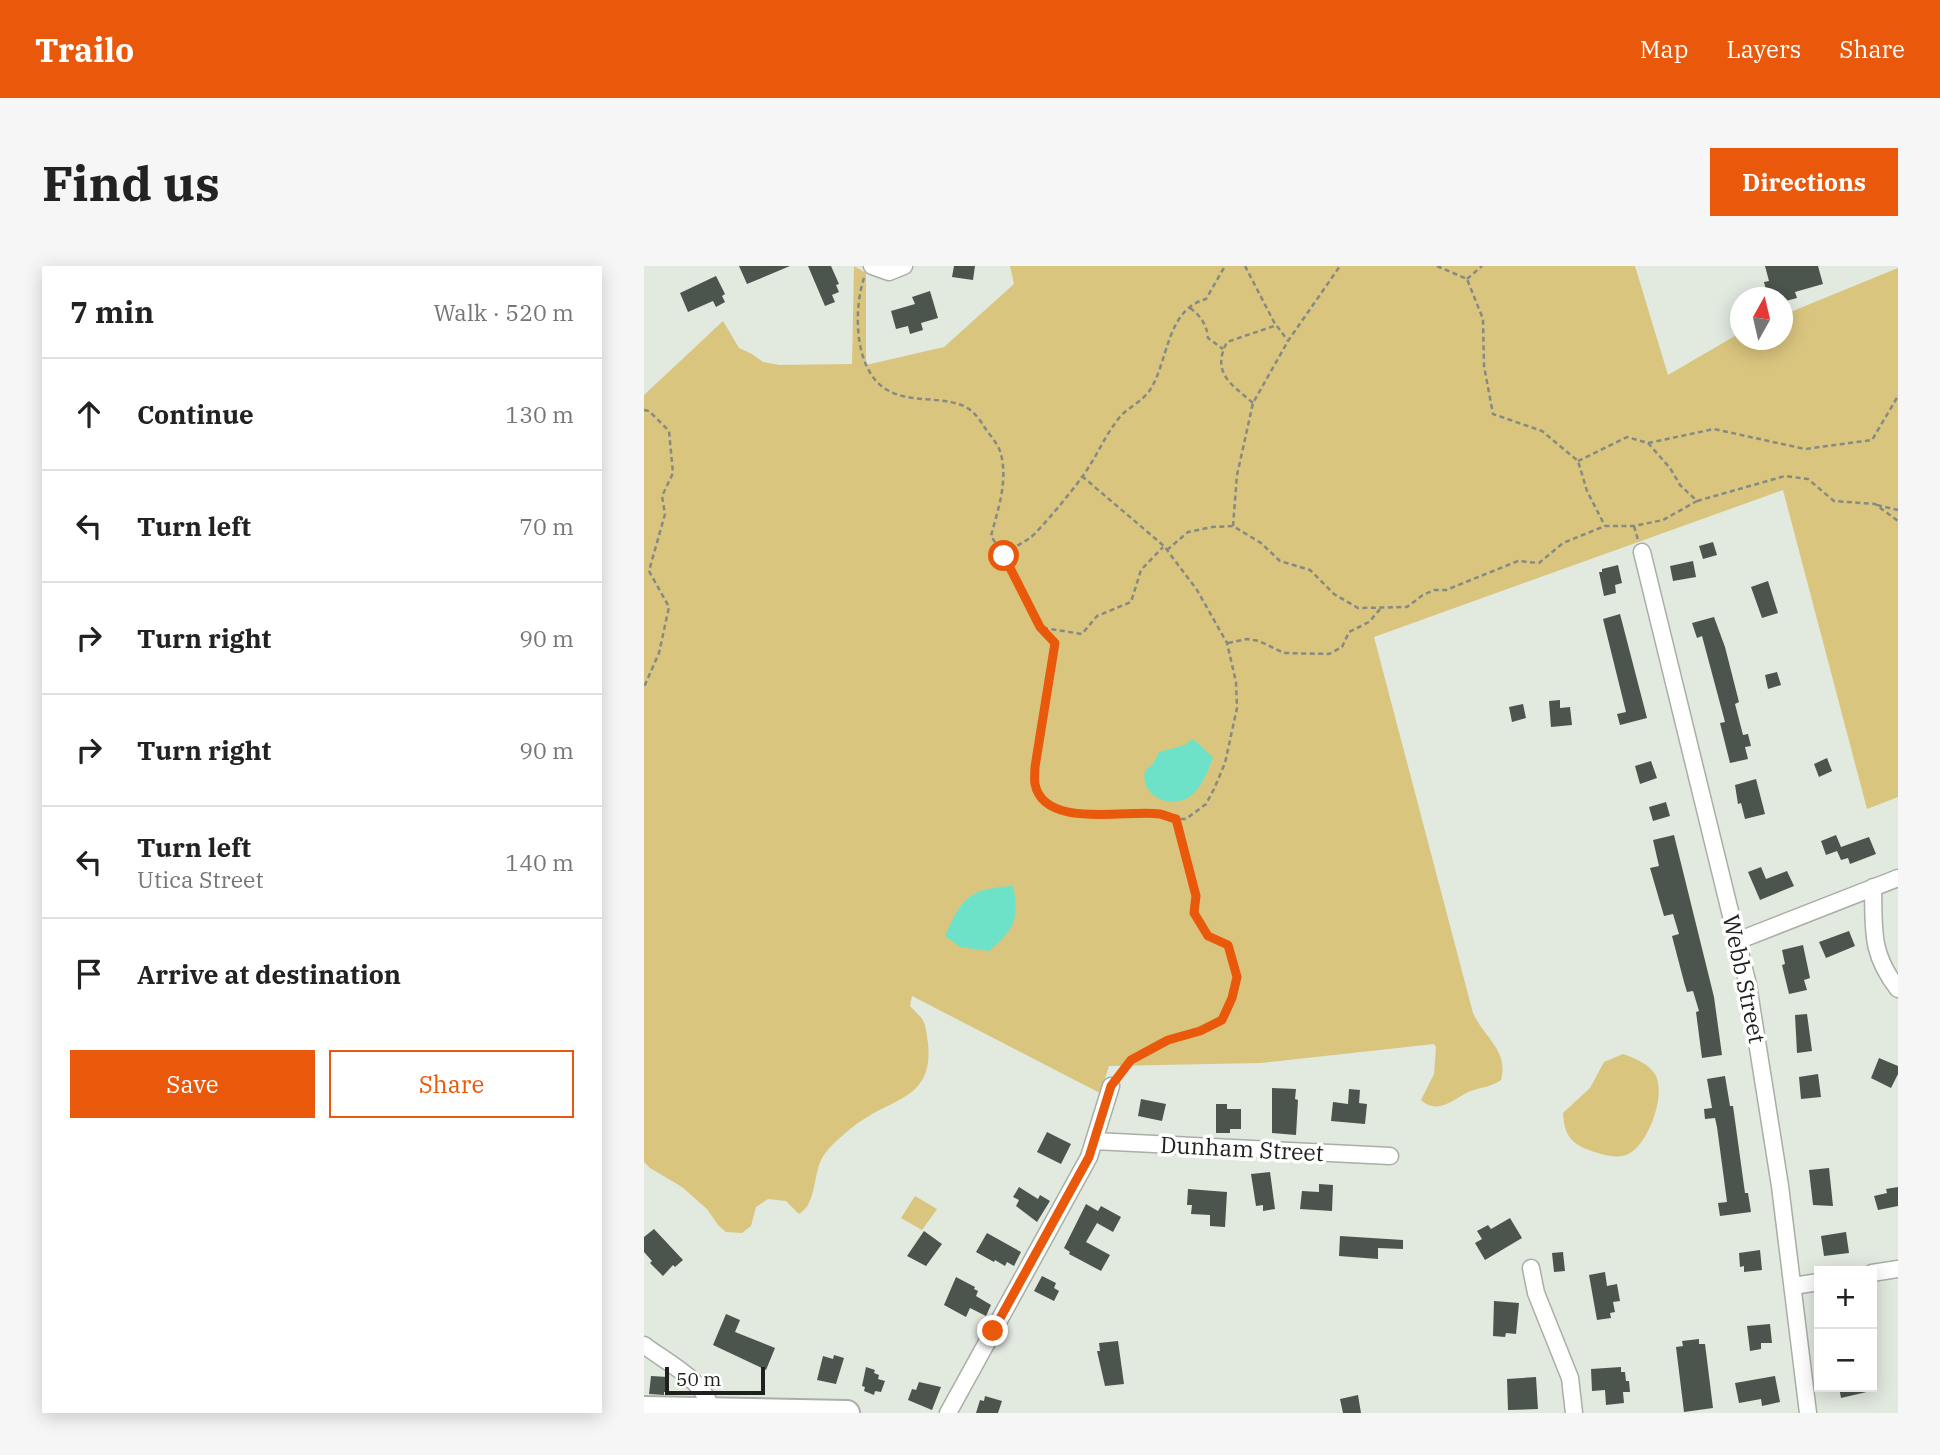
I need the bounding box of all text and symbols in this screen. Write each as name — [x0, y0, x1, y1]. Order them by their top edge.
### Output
text: Trailo — [35, 28, 134, 71]
text: Map — [1640, 33, 1688, 65]
text: Layers — [1726, 33, 1801, 65]
text: Share — [1839, 33, 1905, 65]
button: Directions — [1710, 148, 1898, 216]
text: Find us — [42, 151, 220, 214]
north arrow — [1730, 287, 1793, 350]
text: 7 min — [70, 292, 154, 331]
text: Walk · 520 m — [433, 297, 574, 327]
icon: ahead — [70, 395, 108, 433]
text: Continue — [137, 397, 254, 431]
text: 130 m — [505, 399, 574, 429]
icon: left — [70, 507, 108, 545]
text: Turn left — [137, 509, 251, 543]
text: 70 m — [519, 511, 574, 541]
route start — [988, 540, 1019, 571]
icon: right — [70, 619, 108, 657]
text: Turn right — [137, 621, 271, 655]
text: 90 m — [519, 623, 574, 653]
icon: right — [70, 731, 108, 769]
text: Turn right — [137, 733, 271, 767]
text: 90 m — [519, 735, 574, 765]
text: Turn left — [137, 830, 251, 864]
icon: left — [70, 843, 108, 881]
text: 140 m — [505, 847, 574, 877]
text: Utica Street — [137, 864, 264, 894]
street label: Webb Street — [1717, 912, 1773, 1046]
icon: arrive — [70, 955, 108, 993]
text: Arrive at destination — [137, 957, 401, 991]
button: Save — [70, 1050, 315, 1118]
button: Share — [329, 1050, 574, 1118]
street label: Dunham Street — [1159, 1129, 1325, 1167]
map controls — [1814, 1266, 1877, 1392]
button: + — [1814, 1266, 1877, 1329]
route end — [977, 1315, 1008, 1346]
button: − — [1814, 1329, 1877, 1392]
scale bar — [665, 1364, 765, 1396]
text: 50 m — [676, 1367, 721, 1391]

